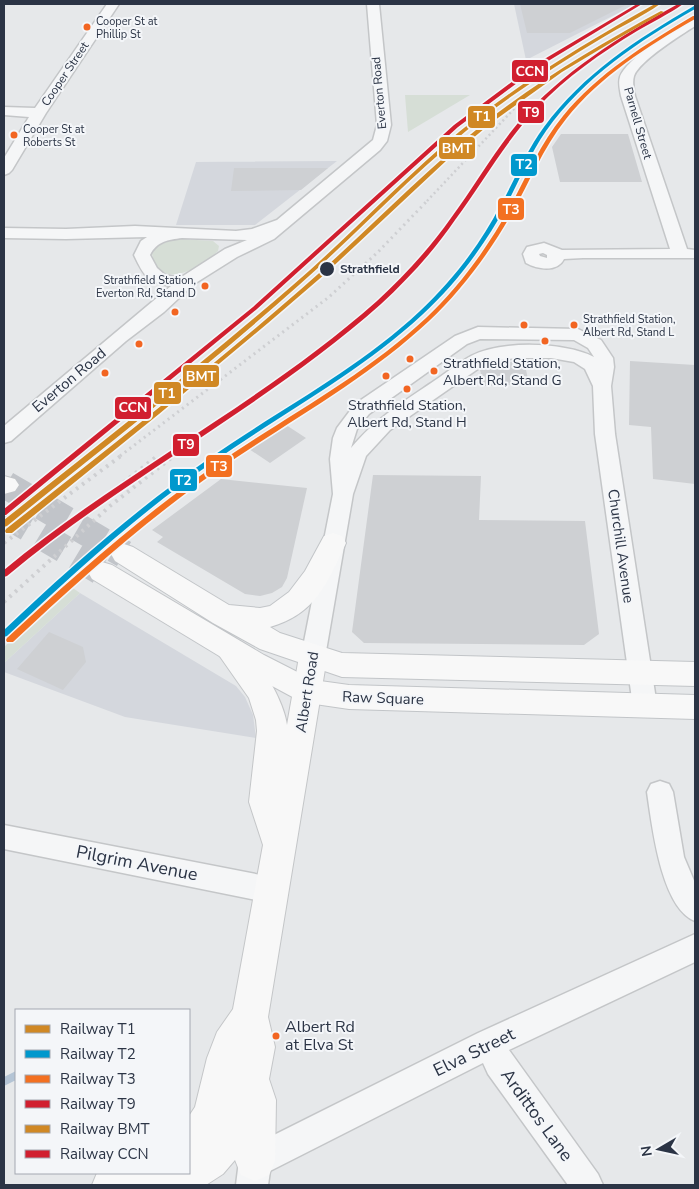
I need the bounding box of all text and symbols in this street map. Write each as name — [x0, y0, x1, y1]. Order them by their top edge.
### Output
place label: Cooper St at Phillip St — [96, 14, 158, 42]
marker: Cooper St at Phillip St — [82, 22, 92, 32]
street label: Cooper Street — [38, 38, 93, 109]
street label: Everton Road — [368, 56, 390, 130]
line badge: CCN — [511, 59, 549, 83]
text: CCN — [515, 62, 545, 81]
street label: Parnell Street — [620, 85, 656, 162]
line badge: T9 — [517, 100, 545, 124]
text: T9 — [522, 103, 540, 122]
line badge: T1 — [467, 105, 496, 129]
text: T1 — [473, 107, 491, 126]
place label: Cooper St at Roberts St — [23, 122, 85, 150]
marker: Cooper St at Roberts St — [9, 130, 19, 140]
line badge: BMT — [438, 136, 476, 160]
text: BMT — [442, 139, 473, 158]
line badge: T2 — [510, 153, 538, 177]
text: T2 — [515, 155, 533, 174]
line badge: T3 — [497, 197, 525, 221]
text: T3 — [502, 200, 520, 219]
marker: Strathfield — [318, 260, 336, 278]
place label: Strathfield — [340, 261, 400, 277]
place label: Strathfield Station, Everton Rd, Stand D — [96, 273, 196, 301]
marker: Strathfield Station, Everton Rd, Stand D — [200, 281, 210, 291]
unlabelled marker — [170, 307, 180, 317]
place label: Strathfield Station, Albert Rd, Stand L — [583, 312, 676, 340]
unlabelled marker — [519, 320, 529, 330]
marker: Strathfield Station, Albert Rd, Stand L — [569, 320, 579, 330]
unlabelled marker — [540, 336, 550, 346]
unlabelled marker — [134, 339, 144, 349]
street label: Everton Road — [28, 343, 110, 417]
unlabelled marker — [405, 354, 415, 364]
place label: Strathfield Station, Albert Rd, Stand G — [443, 354, 562, 390]
line badge: BMT — [182, 364, 220, 388]
marker: Strathfield Station, Albert Rd, Stand G — [429, 366, 439, 376]
text: BMT — [186, 367, 217, 386]
unlabelled marker — [100, 368, 110, 378]
unlabelled marker — [381, 371, 391, 381]
line badge: T1 — [153, 381, 182, 405]
text: T1 — [158, 384, 176, 403]
marker: Strathfield Station, Albert Rd, Stand H — [402, 384, 412, 394]
line badge: CCN — [114, 396, 152, 420]
place label: Strathfield Station, Albert Rd, Stand H — [347, 396, 467, 432]
text: CCN — [118, 398, 148, 417]
line badge: T9 — [172, 433, 200, 457]
text: T9 — [177, 435, 195, 454]
line badge: T3 — [205, 454, 233, 478]
text: T3 — [210, 457, 228, 476]
line badge: T2 — [169, 468, 198, 492]
text: T2 — [174, 471, 192, 490]
street label: Churchill Avenue — [603, 488, 639, 604]
street label: Albert Road — [291, 650, 323, 734]
street label: Raw Square — [342, 687, 424, 709]
street label: Pilgrim Avenue — [74, 839, 200, 887]
legend — [15, 1009, 190, 1174]
place label: Albert Rd at Elva St — [285, 1016, 355, 1056]
text: Railway T1 — [60, 1019, 136, 1039]
street label: Elva Street — [429, 1022, 519, 1082]
marker: Albert Rd at Elva St — [271, 1031, 281, 1041]
text: Railway T2 — [60, 1044, 136, 1064]
street label: Ardittos Lane — [495, 1064, 579, 1166]
text: Railway T3 — [60, 1069, 136, 1089]
text: Railway T9 — [60, 1094, 136, 1114]
text: Railway BMT — [60, 1119, 150, 1139]
north arrow — [634, 1124, 684, 1174]
text: Railway CCN — [60, 1144, 149, 1164]
text: N — [636, 1144, 657, 1158]

